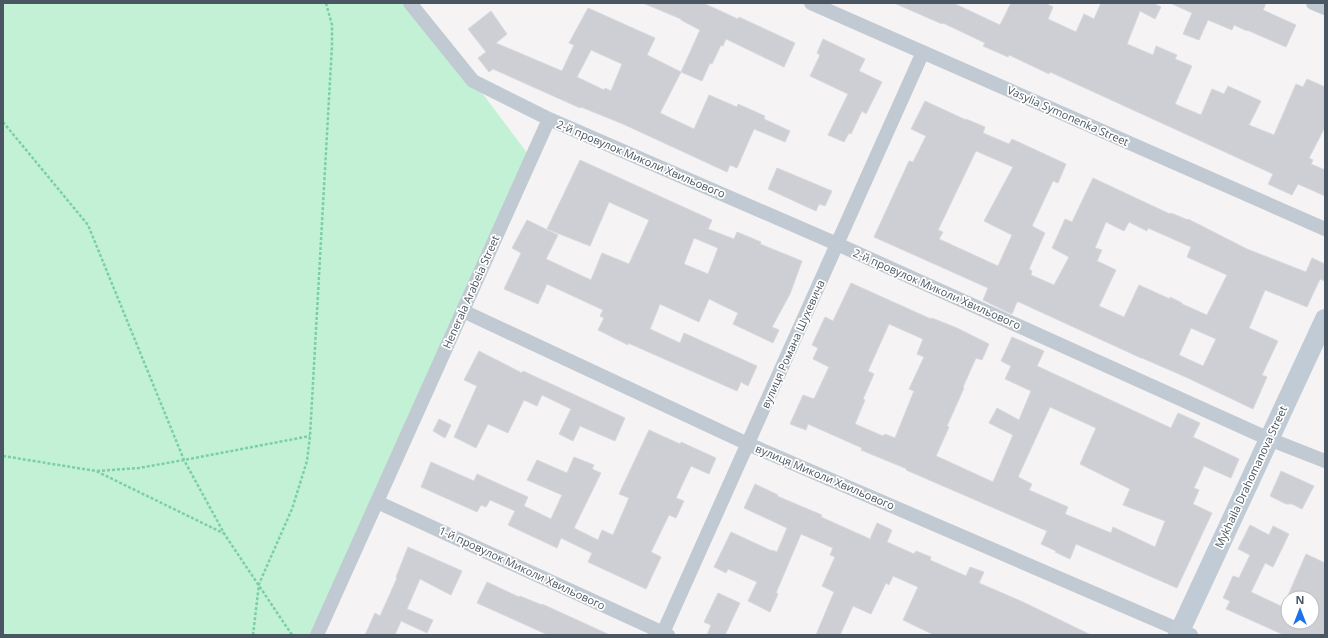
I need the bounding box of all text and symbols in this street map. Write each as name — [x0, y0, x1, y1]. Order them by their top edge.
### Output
street label: Vasylia Symonenka Street — [1005, 82, 1131, 149]
street label: 2-й провулок Миколи Хвильового — [555, 116, 728, 201]
street label: Henerala Arabeia Street — [439, 233, 502, 351]
street label: 2-й провулок Миколи Хвильового — [851, 245, 1024, 333]
street label: вулиця Романа Шухевича — [757, 277, 828, 410]
street label: Mykhaila Drahomanova Street — [1211, 403, 1290, 550]
street label: вулиця Миколи Хвильового — [753, 440, 897, 513]
street label: 1-й провулок Миколи Хвильового — [437, 522, 608, 613]
north arrow — [1280, 590, 1320, 630]
text: N — [1296, 592, 1304, 607]

